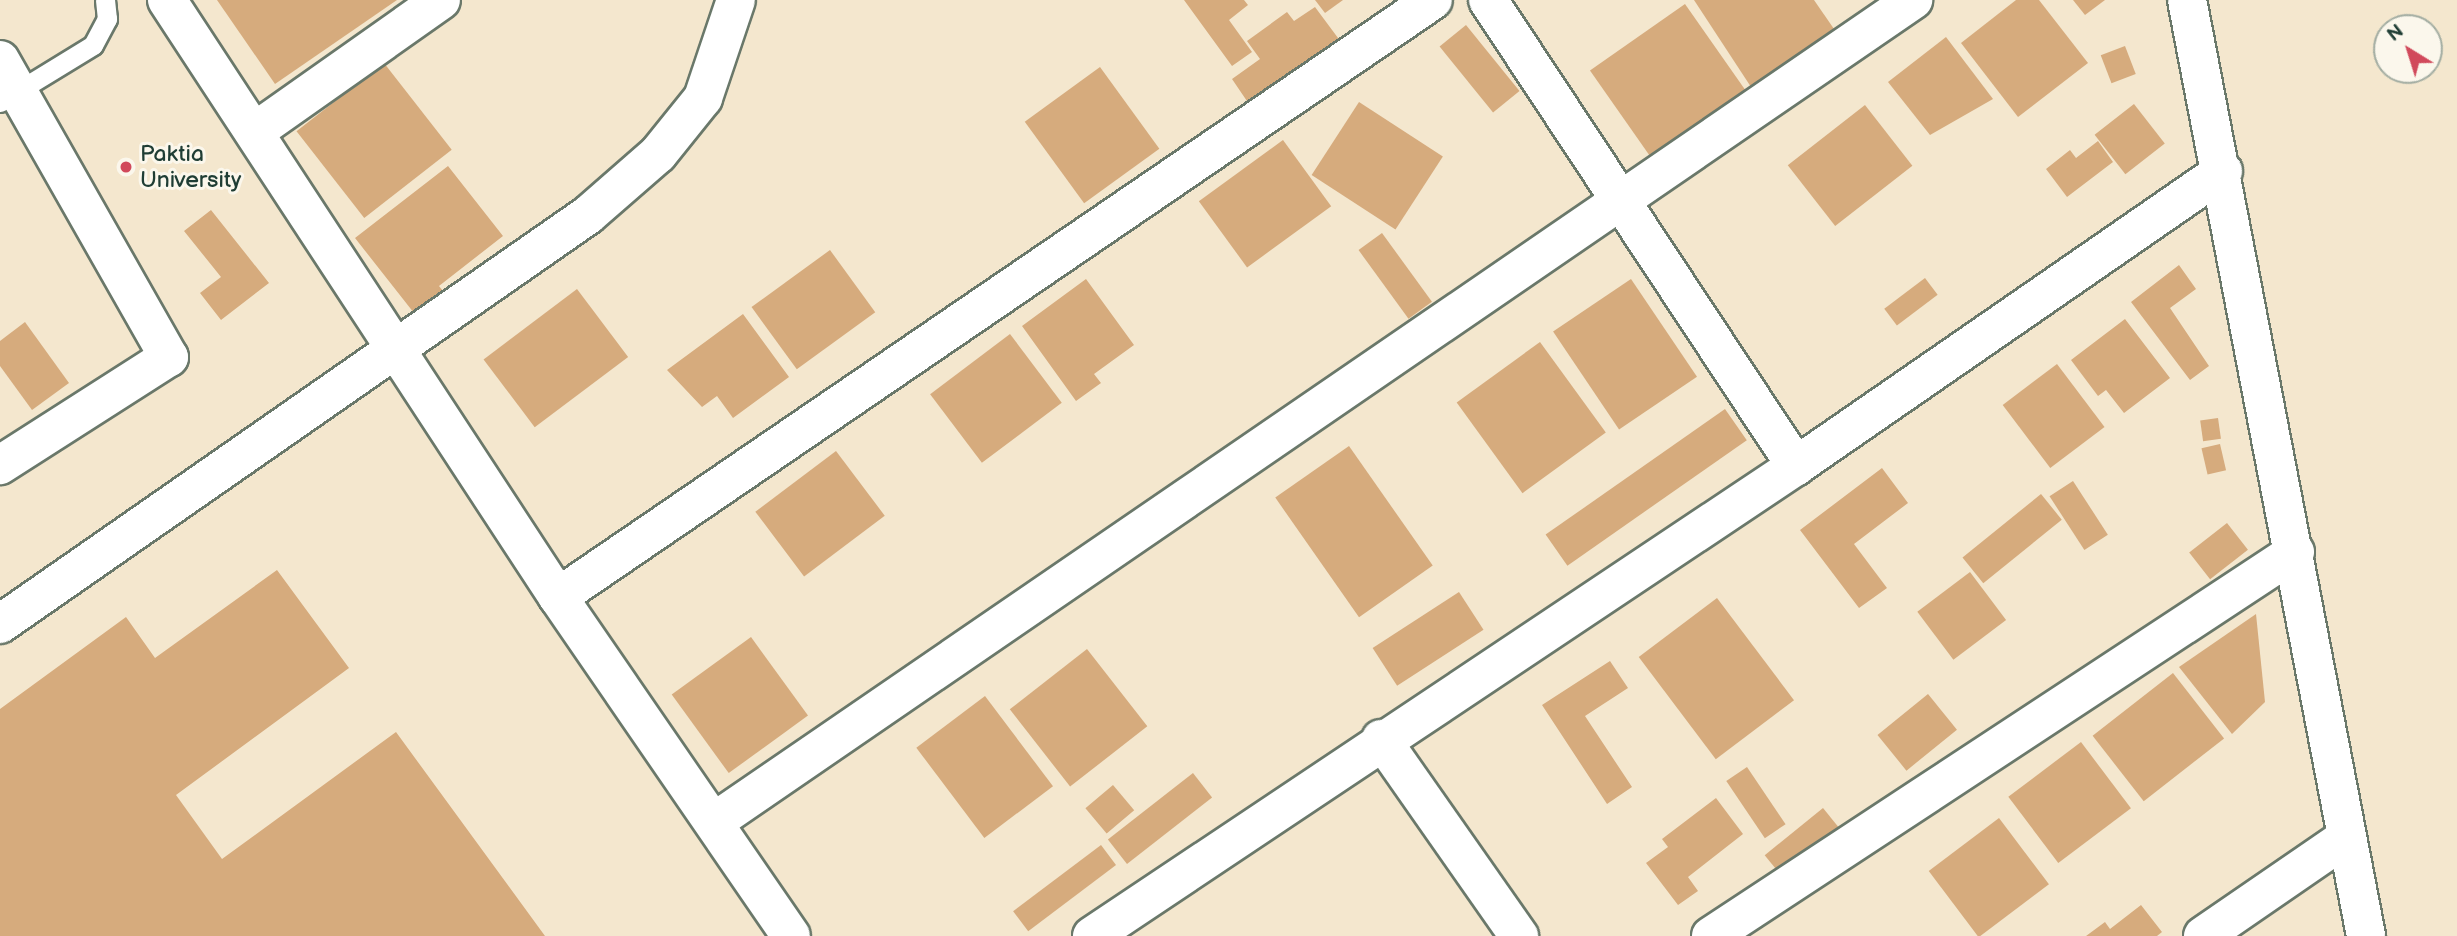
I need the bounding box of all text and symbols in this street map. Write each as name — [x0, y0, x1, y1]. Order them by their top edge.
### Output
north arrow — [2373, 14, 2443, 84]
text: N — [2383, 20, 2409, 47]
place label: Paktia University — [140, 140, 241, 194]
marker: Paktia University — [118, 159, 134, 175]

